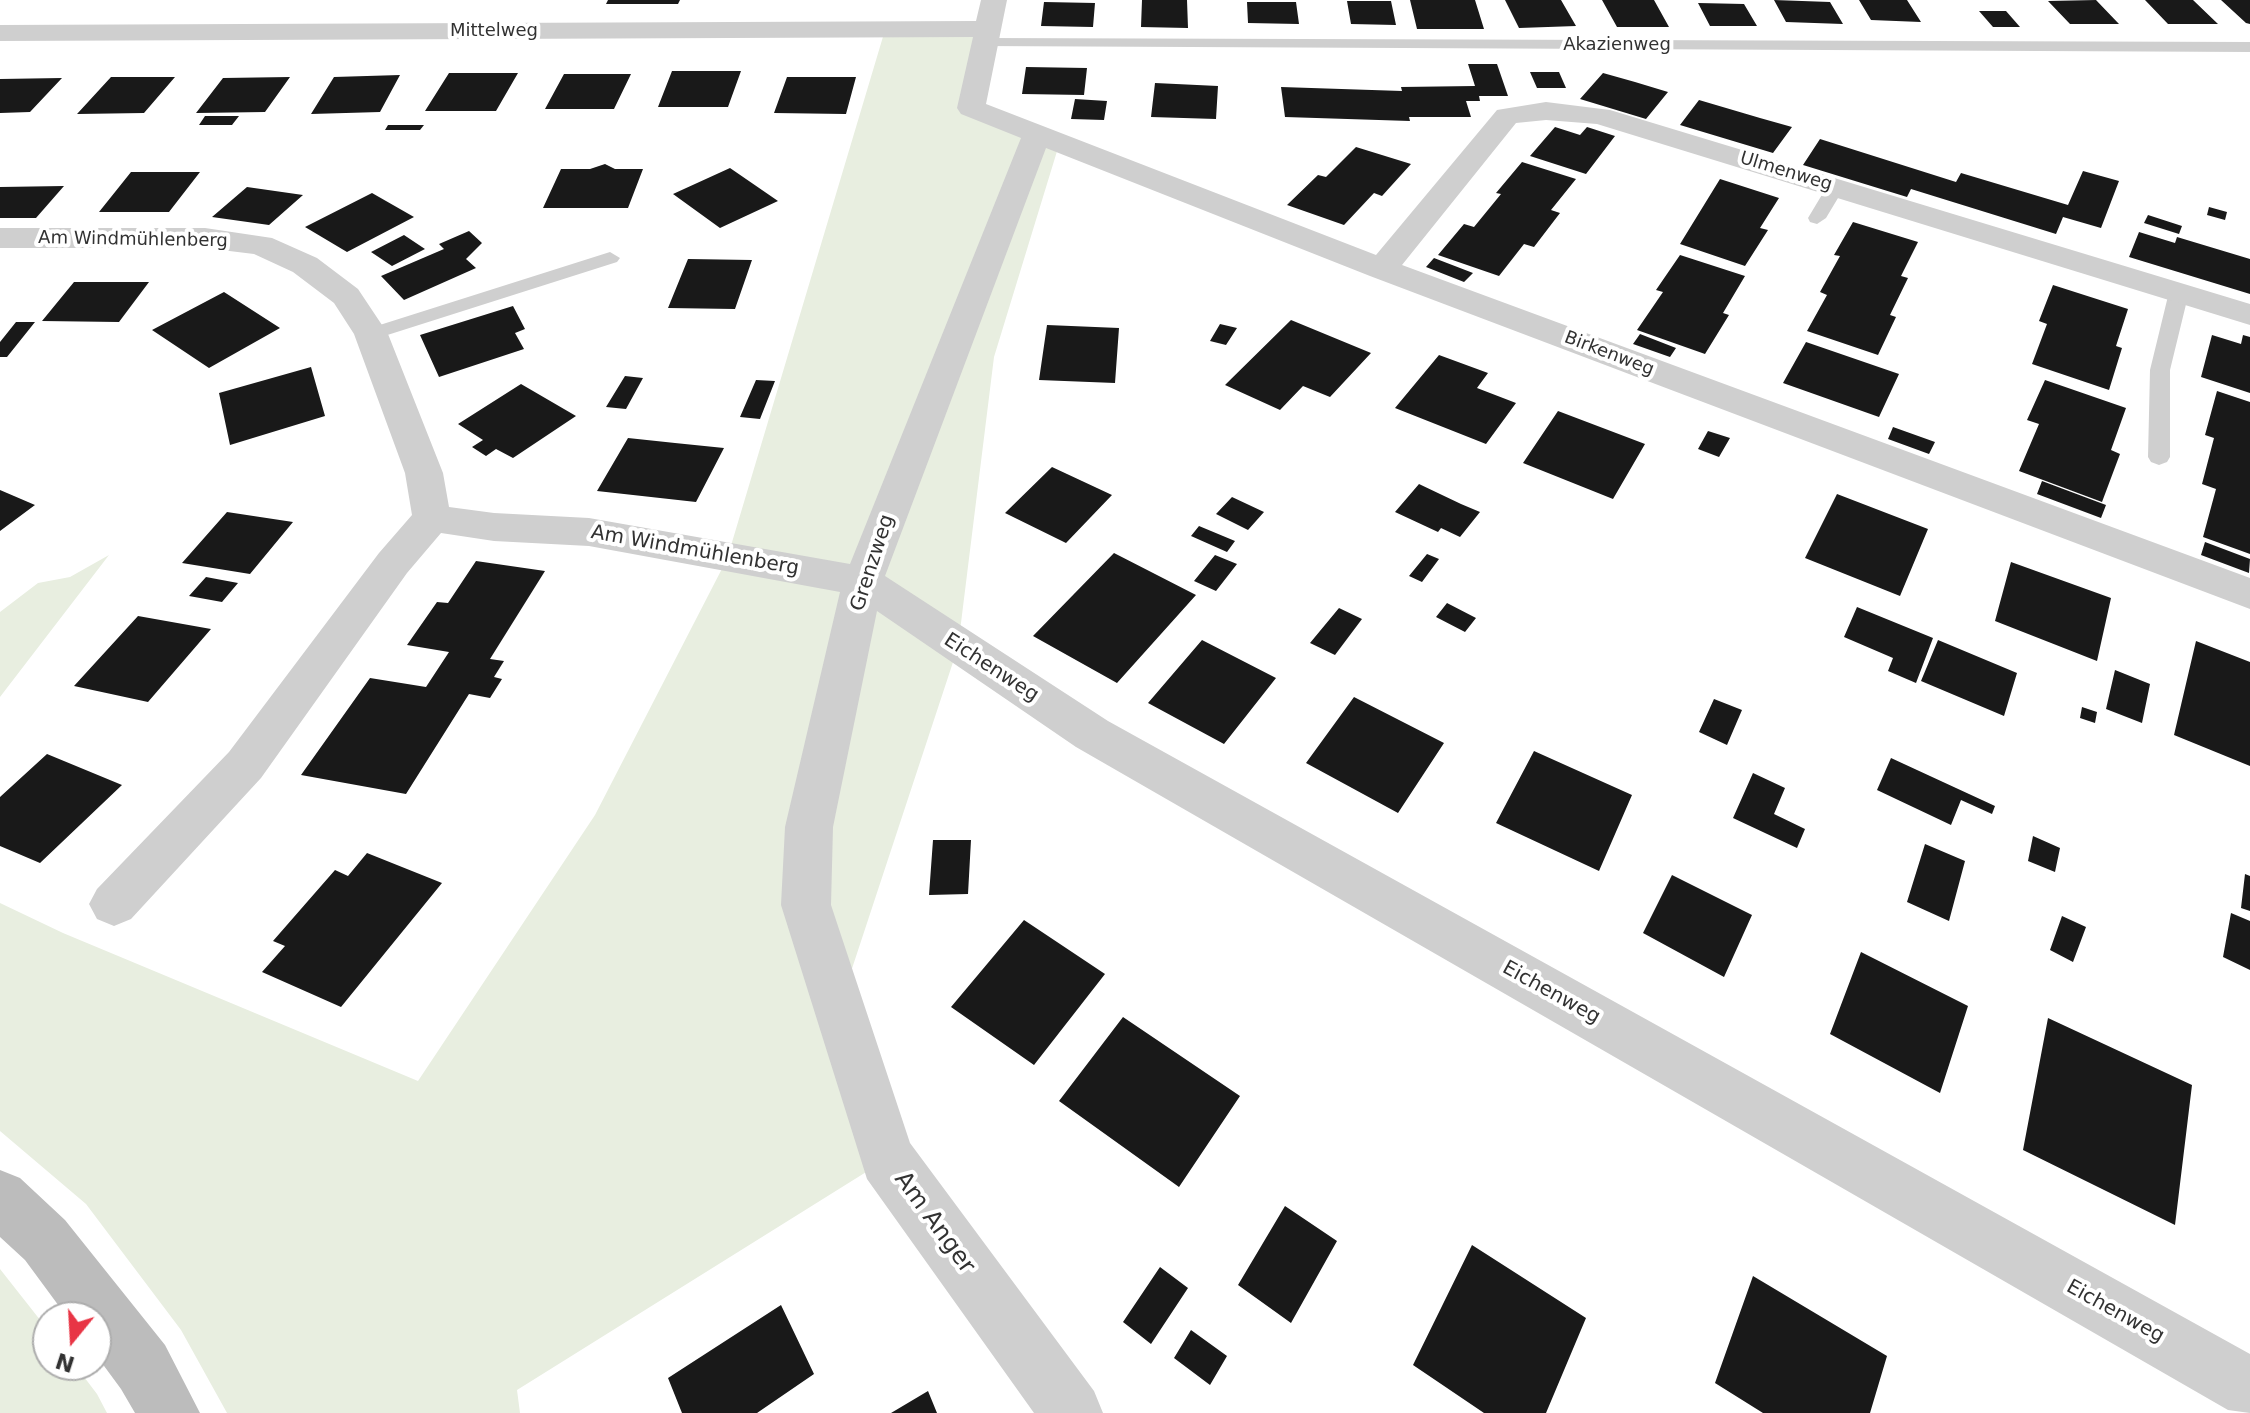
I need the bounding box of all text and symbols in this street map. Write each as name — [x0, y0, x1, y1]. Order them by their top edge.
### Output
street label: Mittelweg — [450, 20, 538, 42]
street label: Akazienweg — [1563, 34, 1671, 56]
street label: Ulmenweg — [1737, 148, 1835, 196]
street label: Am Windmühlenberg — [38, 228, 228, 252]
street label: Birkenweg — [1561, 327, 1657, 381]
street label: Grenzweg — [846, 512, 900, 614]
street label: Am Windmühlenberg — [589, 521, 801, 581]
street label: Eichenweg — [939, 628, 1043, 708]
street label: Eichenweg — [1498, 956, 1604, 1030]
street label: Am Anger — [887, 1166, 981, 1280]
street label: Eichenweg — [2062, 1275, 2168, 1349]
north arrow — [32, 1301, 112, 1381]
text: N — [52, 1348, 78, 1377]

